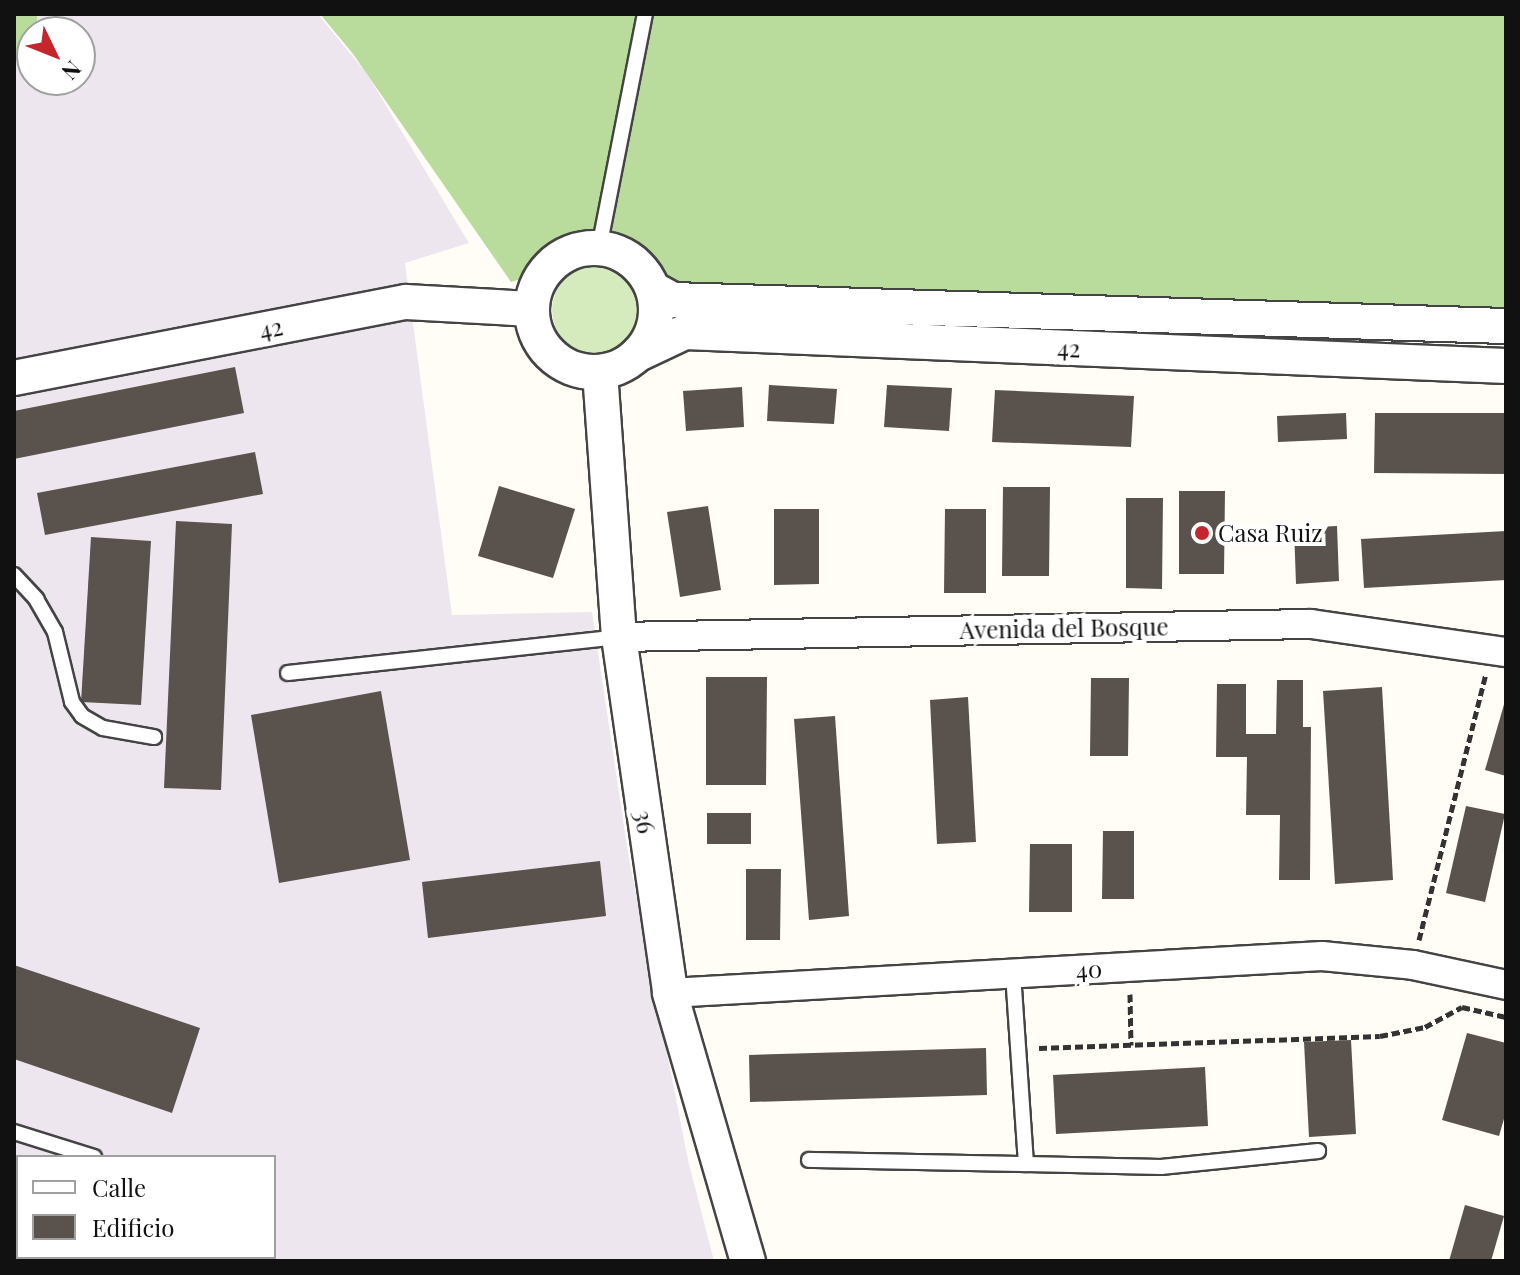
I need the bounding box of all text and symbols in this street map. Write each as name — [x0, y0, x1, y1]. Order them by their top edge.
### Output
north arrow — [16, 16, 96, 96]
text: N — [56, 55, 88, 87]
street label: 42 — [257, 312, 285, 344]
street label: 42 — [1057, 333, 1081, 363]
place label: Casa Ruiz — [1218, 519, 1323, 547]
marker: Casa Ruiz — [1193, 524, 1211, 542]
street label: Avenida del Bosque — [959, 612, 1169, 644]
street label: 36 — [629, 808, 661, 836]
street label: 40 — [1075, 954, 1103, 984]
legend — [16, 1155, 276, 1259]
text: Calle — [92, 1171, 146, 1203]
text: Edificio — [92, 1211, 174, 1243]

